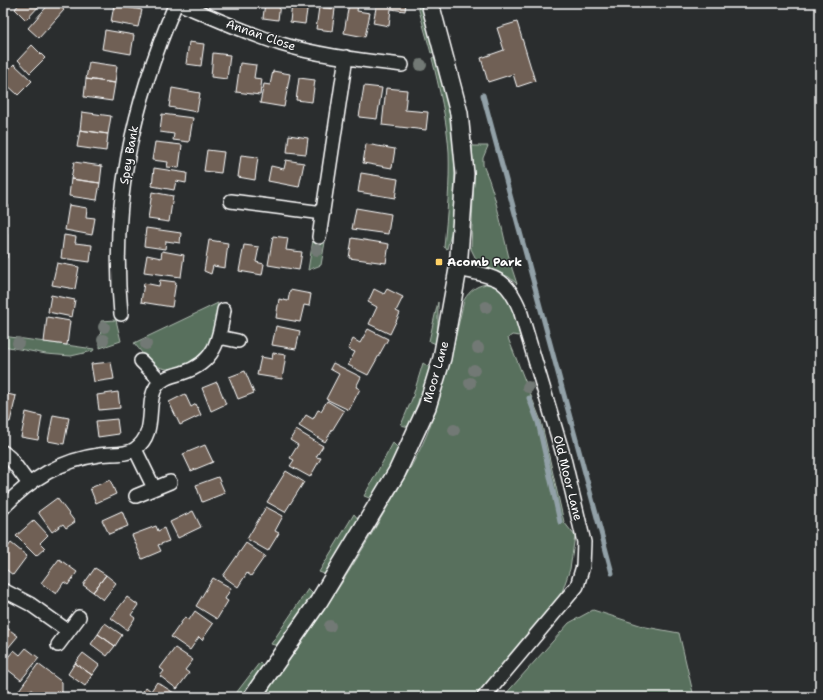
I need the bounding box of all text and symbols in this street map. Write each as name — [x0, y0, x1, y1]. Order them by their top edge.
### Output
street label: Annan Close — [224, 16, 298, 54]
street label: Spey Bank — [116, 124, 142, 186]
place label: Acomb Park — [447, 254, 522, 270]
marker: Acomb Park — [434, 257, 444, 267]
street label: Moor Lane — [420, 339, 453, 405]
street label: Old Moor Lane — [550, 434, 586, 523]

